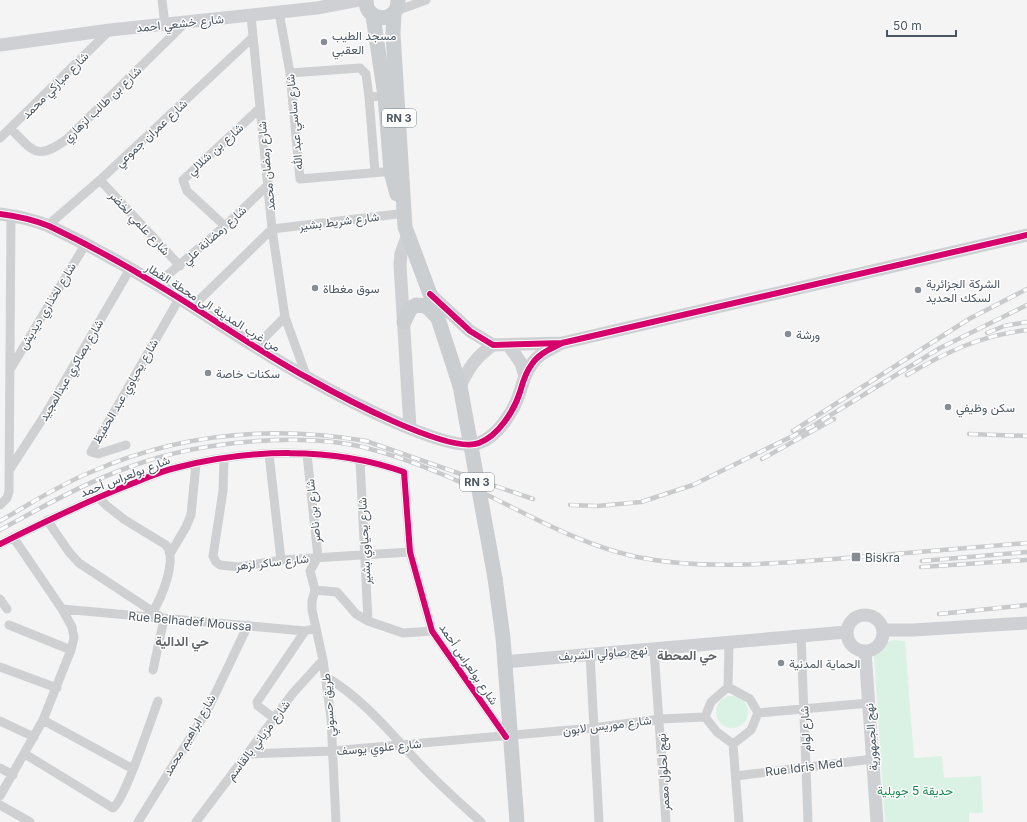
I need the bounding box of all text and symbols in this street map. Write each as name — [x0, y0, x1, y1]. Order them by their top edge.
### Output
street label: شارع خشعي احمد — [136, 11, 225, 38]
scale bar — [887, 12, 956, 38]
text: 50 m — [893, 18, 922, 33]
place label: مسجد الطيب العقبي — [332, 28, 396, 60]
marker: مسجد الطيب العقبي — [319, 37, 329, 47]
street label: شارع مباركي محمد — [18, 48, 94, 124]
street label: شارع بن طالب لزهاري — [60, 63, 146, 147]
street label: شارع ساسي عبد الله — [282, 73, 309, 170]
street label: شارع عمران جموعي — [112, 96, 192, 172]
road number: RN 3 — [382, 109, 416, 127]
street label: شارع بن شلالي — [184, 120, 248, 181]
street label: شارع رمضان محمد — [254, 120, 280, 211]
street label: شارع علمي لخضر — [104, 187, 174, 260]
street label: شارع رمضانة علي — [179, 202, 251, 270]
street label: شارع شريط بشير — [297, 209, 380, 235]
street label: من غرب المدينة الى محطة القطار — [141, 259, 283, 356]
street label: شارع لخذاري ديديش — [15, 260, 81, 354]
place label: الشركة الجزائرية لسكك الحديد — [926, 276, 1000, 305]
place label: سوق مغطاة — [323, 281, 380, 297]
marker: سوق مغطاة — [310, 283, 320, 293]
marker: الشركة الجزائرية لسكك الحديد — [913, 285, 923, 295]
street label: شارع بصاكري عبدالمجيد — [36, 316, 109, 425]
place label: ورشة — [796, 327, 820, 343]
marker: ورشة — [783, 329, 793, 339]
street label: شارع يحياوي عبد الحفيظ — [89, 336, 164, 447]
place label: سكنات خاصة — [216, 366, 280, 381]
marker: سكنات خاصة — [203, 368, 213, 378]
place label: سكن وظيفي — [956, 400, 1015, 418]
marker: سكن وظيفي — [943, 402, 953, 412]
street label: شارع بولعراس أحمد — [78, 452, 173, 502]
road number: RN 3 — [460, 473, 494, 491]
street label: شارع بن ناصر — [302, 478, 326, 545]
street label: شارع يحياوي بشير — [354, 497, 377, 586]
place label: Biskra — [865, 550, 900, 565]
street label: شارع ساكر لزهر — [234, 551, 310, 575]
marker: Biskra — [850, 551, 862, 563]
street label: Rue Belhadef Moussa — [128, 608, 252, 634]
street label: شارع بولعراس أحمد — [435, 620, 502, 709]
district label: حي الدالية — [155, 633, 209, 652]
street label: نهج صاولي الشربف — [558, 642, 648, 667]
district label: حي المحطة — [657, 647, 717, 666]
place label: الحماية المدنية — [789, 656, 860, 671]
marker: الحماية المدنية — [776, 658, 786, 668]
street label: طريق حسوني — [318, 672, 341, 737]
street label: شارع ابراهيم محمد — [160, 691, 220, 780]
street label: شارع مزياني بالقاسم — [223, 697, 295, 785]
street label: نهج الجمهورية — [861, 703, 883, 771]
street label: شارع لوام — [796, 705, 816, 752]
street label: شارع موريس لابون — [562, 712, 652, 740]
street label: نهج لحلول معمر — [653, 733, 675, 812]
street label: شارع علوي يوسف — [336, 736, 422, 761]
street label: Rue Idris Med — [764, 755, 844, 779]
park label: حديقة 5 جويلية — [877, 783, 953, 799]

